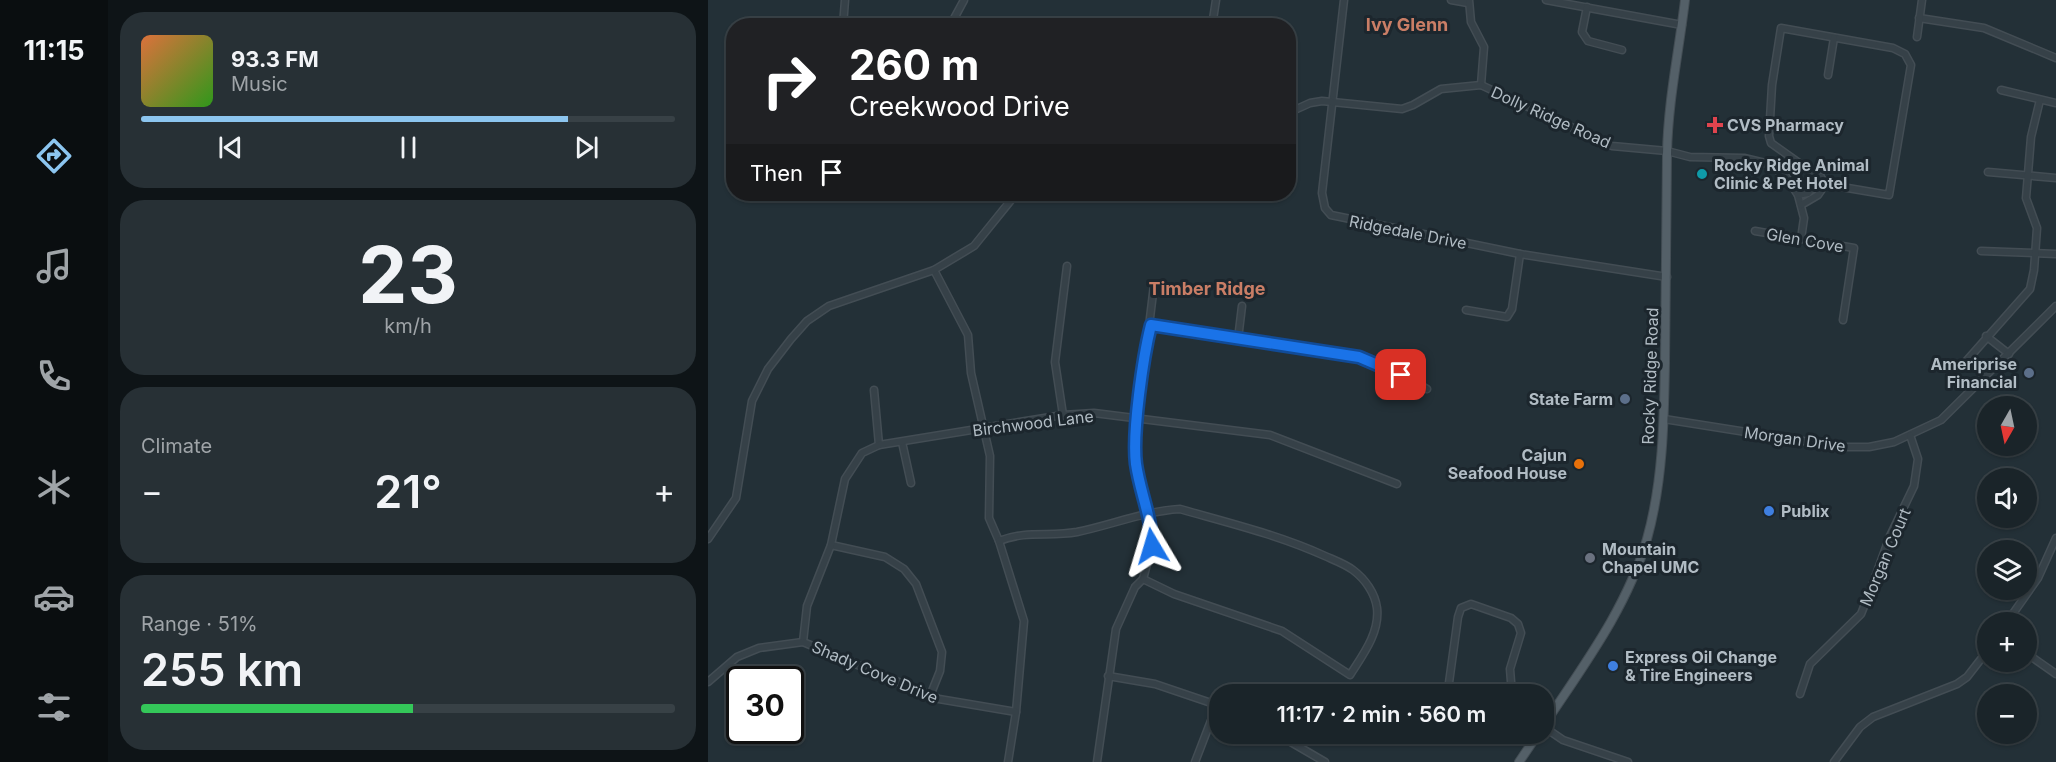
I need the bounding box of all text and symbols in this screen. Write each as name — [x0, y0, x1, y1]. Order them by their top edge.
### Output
district label: Ivy Glenn — [1366, 14, 1448, 35]
text: 11:15 — [23, 34, 85, 67]
text: 260 m — [849, 39, 979, 90]
icon: right — [750, 42, 828, 120]
text: 93.3 FM — [231, 46, 319, 72]
text: Music — [231, 72, 288, 96]
street label: Dolly Ridge Road — [1488, 82, 1614, 152]
text: Creekwood Drive — [849, 90, 1070, 123]
place label: CVS Pharmacy — [1727, 115, 1844, 135]
marker: CVS Pharmacy — [1708, 118, 1722, 132]
icon: previous — [214, 131, 247, 164]
icon: pause — [392, 131, 425, 164]
icon: next — [570, 131, 603, 164]
icon: directions — [33, 135, 75, 177]
place label: Rocky Ridge Animal Clinic & Pet Hotel — [1714, 155, 1869, 193]
icon: arrive — [815, 156, 848, 189]
text: Then — [750, 160, 803, 186]
marker: Rocky Ridge Animal Clinic & Pet Hotel — [1695, 167, 1709, 181]
street label: Ridgedale Drive — [1348, 211, 1468, 253]
street label: Glen Cove — [1765, 223, 1845, 257]
text: 23 — [358, 227, 458, 322]
icon: music — [33, 245, 75, 287]
district label: Timber Ridge — [1148, 278, 1266, 299]
street label: Rocky Ridge Road — [1638, 307, 1662, 445]
text: km/h — [384, 314, 432, 338]
pin — [1375, 349, 1426, 400]
place label: Ameriprise Financial — [1930, 354, 2017, 392]
icon: phone — [33, 355, 75, 397]
icon: arrive — [1384, 358, 1417, 391]
marker: Ameriprise Financial — [2022, 366, 2036, 380]
place label: State Farm — [1529, 389, 1613, 409]
marker: State Farm — [1618, 392, 1632, 406]
north arrow — [1977, 396, 2037, 456]
map controls — [1977, 396, 2037, 744]
street label: Birchwood Lane — [971, 406, 1095, 440]
street label: Morgan Drive — [1743, 422, 1847, 456]
text: Climate — [141, 434, 212, 458]
place label: Cajun Seafood House — [1448, 445, 1567, 483]
marker: Cajun Seafood House — [1572, 457, 1586, 471]
text: 21° — [374, 464, 442, 519]
icon: climate — [33, 466, 75, 508]
button: sound — [1977, 468, 2037, 528]
text: − — [141, 471, 163, 511]
text: + — [653, 471, 675, 511]
place label: Publix — [1781, 501, 1829, 521]
marker: Publix — [1762, 504, 1776, 518]
street label: Morgan Court — [1855, 505, 1915, 609]
position arrow — [1120, 514, 1184, 578]
place label: Mountain Chapel UMC — [1602, 539, 1699, 577]
button: layers — [1977, 540, 2037, 600]
marker: Mountain Chapel UMC — [1583, 551, 1597, 565]
icon: car — [33, 576, 75, 618]
text: Range · 51% — [141, 612, 258, 636]
button: + — [1977, 612, 2037, 672]
street label: Shady Cove Drive — [809, 636, 941, 708]
text: 255 km — [141, 642, 303, 697]
place label: Express Oil Change & Tire Engineers — [1625, 647, 1777, 685]
marker: Express Oil Change & Tire Engineers — [1606, 659, 1620, 673]
speed limit sign: 30 — [726, 666, 804, 744]
button: − — [1977, 684, 2037, 744]
icon: filters — [33, 686, 75, 728]
text: 11:17 · 2 min · 560 m — [1277, 701, 1486, 727]

